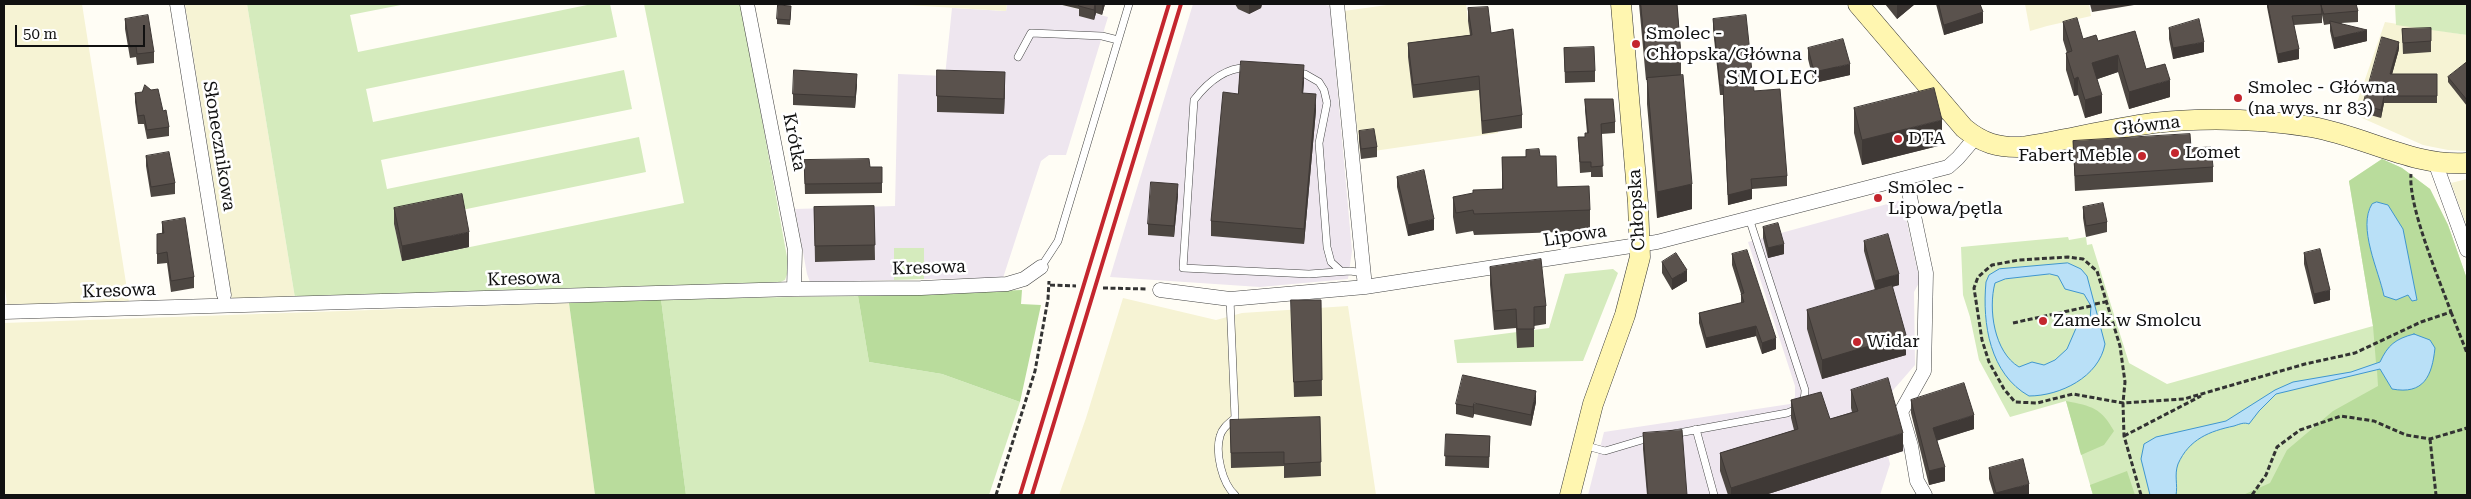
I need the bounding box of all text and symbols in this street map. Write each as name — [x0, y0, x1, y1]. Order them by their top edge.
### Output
scale bar — [18, 15, 148, 47]
place label: Smolec - Chłopska/Główna — [1646, 23, 1802, 66]
text: 50 m — [23, 25, 57, 43]
marker: Smolec - Chłopska/Główna — [1630, 38, 1642, 50]
district label: SMOLEC — [1725, 66, 1819, 90]
place label: Smolec - Główna (na wys. nr 83) — [2248, 77, 2396, 120]
street label: Słonecznikowa — [198, 79, 240, 213]
marker: Smolec - Główna (na wys. nr 83) — [2232, 92, 2244, 104]
street label: Krótka — [778, 111, 810, 173]
street label: Główna — [2113, 111, 2181, 141]
place label: DTA — [1908, 128, 1946, 150]
marker: DTA — [1892, 133, 1904, 145]
place label: Lomet — [2185, 142, 2240, 164]
place label: Fabert Meble — [2018, 145, 2132, 167]
marker: Lomet — [2169, 147, 2181, 159]
marker: Fabert Meble — [2136, 150, 2148, 162]
street label: Chłopska — [1624, 169, 1650, 251]
place label: Smolec - Lipowa/pętla — [1888, 177, 2002, 220]
marker: Smolec - Lipowa/pętla — [1872, 192, 1884, 204]
street label: Lipowa — [1542, 220, 1608, 252]
street label: Kresowa — [892, 256, 966, 280]
street label: Kresowa — [487, 267, 561, 291]
street label: Kresowa — [82, 279, 156, 303]
place label: Zamek w Smolcu — [2053, 310, 2201, 332]
marker: Zamek w Smolcu — [2037, 315, 2049, 327]
place label: Widar — [1867, 331, 1920, 353]
marker: Widar — [1851, 336, 1863, 348]

